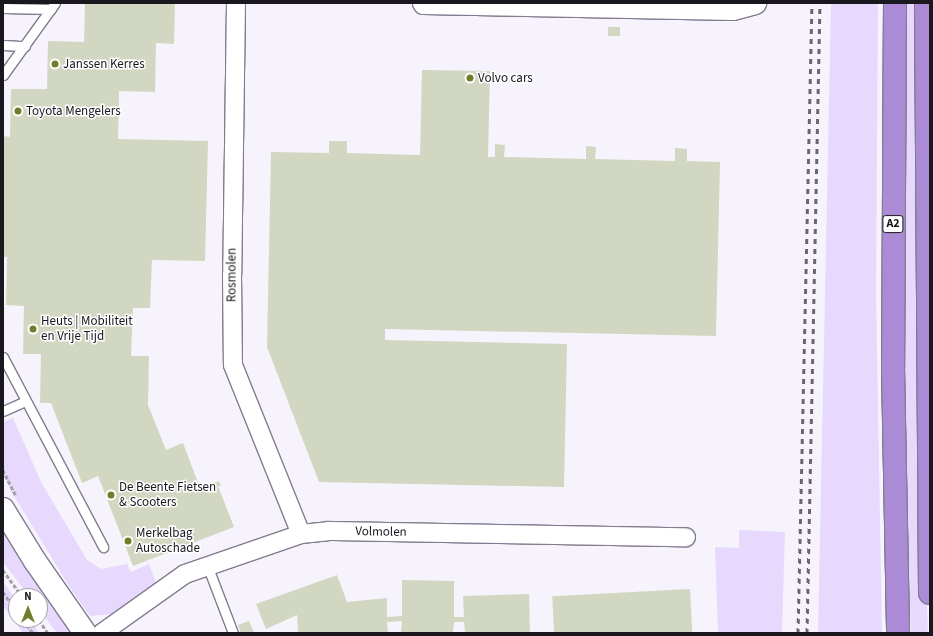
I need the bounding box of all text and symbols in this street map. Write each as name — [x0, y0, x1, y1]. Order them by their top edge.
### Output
place label: Janssen Kerres — [63, 56, 145, 72]
marker: Janssen Kerres — [50, 59, 60, 69]
place label: Volvo cars — [478, 70, 533, 86]
marker: Volvo cars — [465, 73, 475, 83]
place label: Toyota Mengelers — [26, 103, 121, 119]
marker: Toyota Mengelers — [13, 106, 23, 116]
road number: A2 — [882, 214, 904, 234]
street label: Rosmolen — [224, 248, 240, 302]
place label: Heuts | Mobiliteit en Vrije Tijd — [41, 314, 133, 345]
marker: Heuts | Mobiliteit en Vrije Tijd — [28, 324, 38, 334]
place label: De Beente Fietsen & Scooters — [119, 480, 216, 511]
marker: De Beente Fietsen & Scooters — [106, 490, 116, 500]
street label: Volmolen — [355, 524, 407, 540]
place label: Merkelbag Autoschade — [136, 526, 200, 557]
marker: Merkelbag Autoschade — [123, 536, 133, 546]
north arrow — [8, 588, 48, 628]
text: N — [24, 589, 32, 604]

